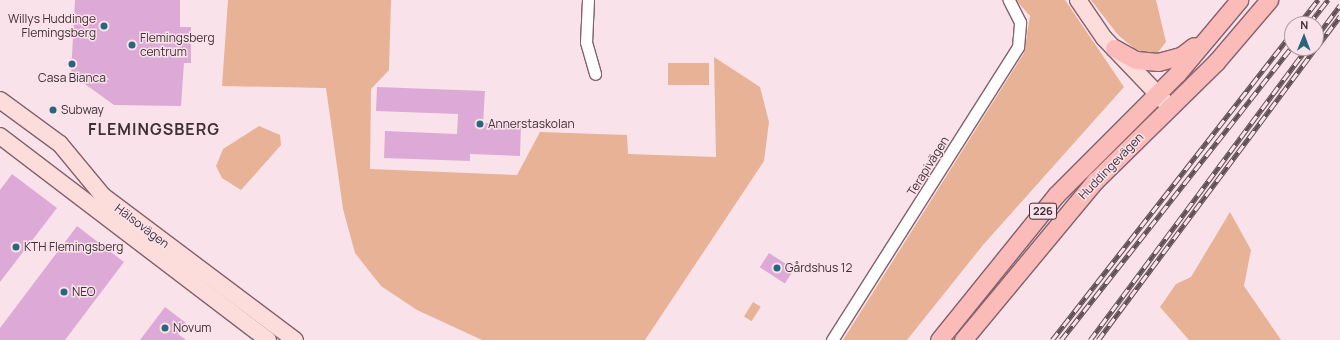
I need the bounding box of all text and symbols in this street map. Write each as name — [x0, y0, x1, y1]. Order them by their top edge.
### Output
place label: Willys Huddinge Flemingsberg — [8, 12, 96, 40]
north arrow — [1284, 16, 1324, 56]
text: N — [1300, 17, 1308, 32]
marker: Willys Huddinge Flemingsberg — [99, 21, 109, 31]
place label: Flemingsberg centrum — [140, 31, 214, 59]
marker: Flemingsberg centrum — [127, 40, 137, 50]
marker: Casa Bianca — [67, 59, 77, 69]
place label: Casa Bianca — [38, 71, 106, 85]
place label: Subway — [61, 103, 104, 117]
marker: Subway — [48, 105, 58, 115]
place label: Annerstaskolan — [488, 117, 575, 131]
district label: FLEMINGSBERG — [88, 119, 220, 139]
marker: Annerstaskolan — [475, 119, 485, 129]
street label: Huddingevägen — [1076, 130, 1146, 202]
street label: Terapivägen — [904, 134, 952, 198]
street label: Hälsovägen — [112, 201, 172, 251]
road number: 226 — [1029, 202, 1057, 220]
place label: KTH Flemingsberg — [24, 240, 123, 254]
marker: KTH Flemingsberg — [11, 242, 21, 252]
place label: Gårdshus 12 — [785, 261, 852, 275]
marker: Gårdshus 12 — [772, 263, 782, 273]
place label: NEO — [72, 285, 95, 299]
marker: NEO — [59, 287, 69, 297]
place label: Novum — [173, 321, 211, 335]
marker: Novum — [160, 323, 170, 333]

